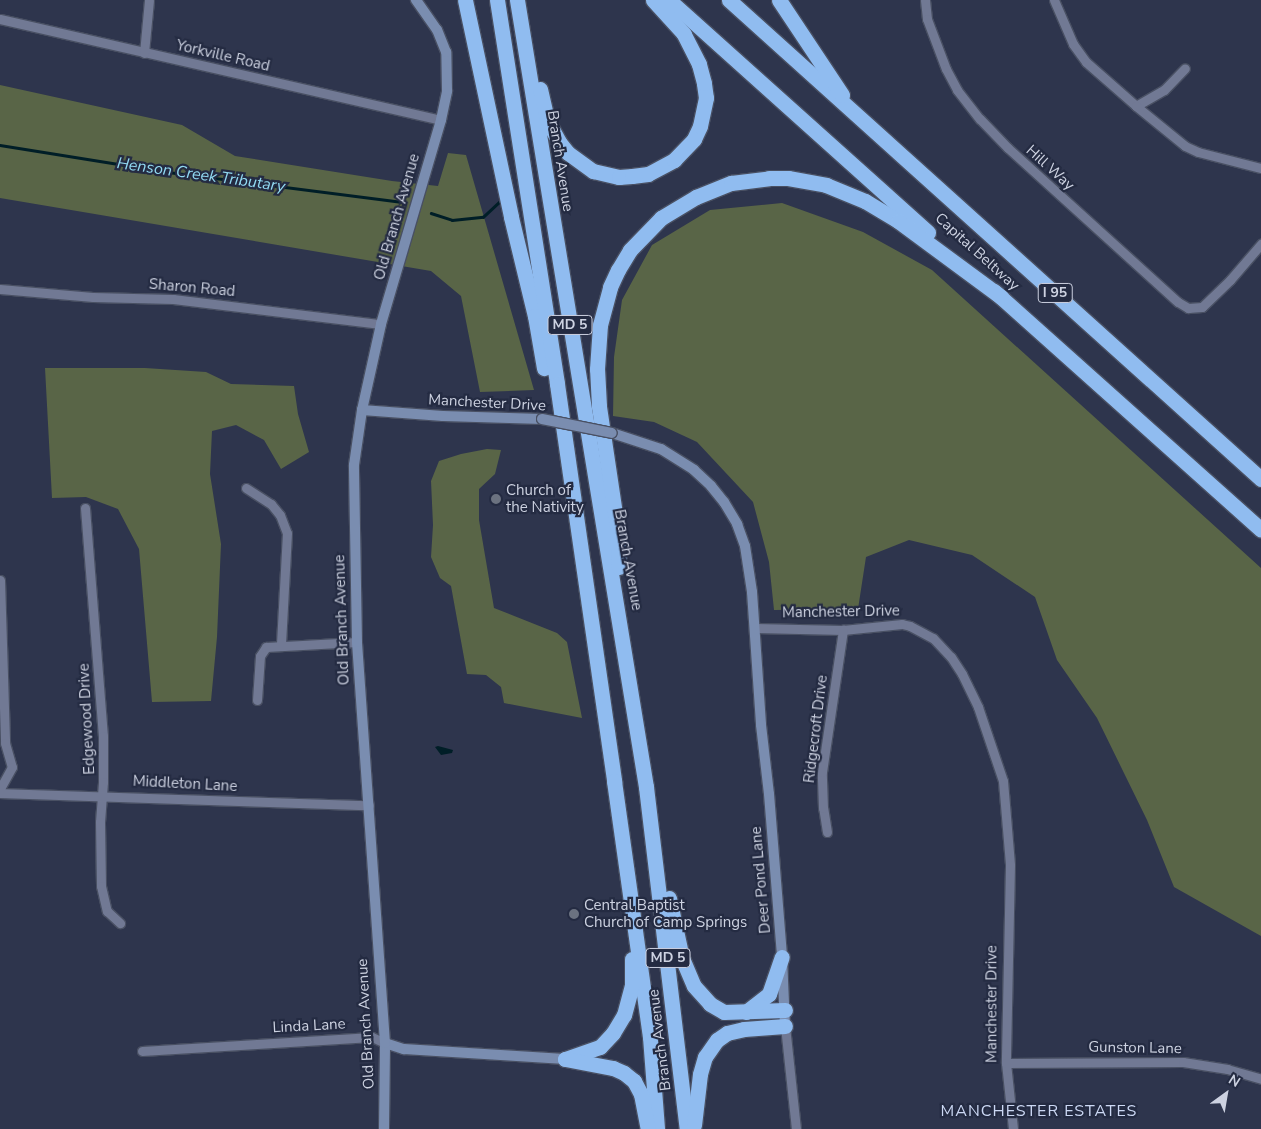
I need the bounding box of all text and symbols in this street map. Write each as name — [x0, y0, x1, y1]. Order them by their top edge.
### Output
street label: Yorkville Road — [174, 36, 272, 76]
street label: Branch Avenue — [543, 109, 577, 213]
street label: Hill Way — [1022, 142, 1078, 194]
street label: Old Branch Avenue — [370, 152, 424, 282]
water label: Henson Creek Tributary — [116, 154, 286, 196]
street label: Capital Beltway — [931, 209, 1023, 295]
street label: Sharon Road — [148, 275, 236, 301]
road number: I 95 — [1038, 282, 1072, 304]
road number: MD 5 — [548, 314, 592, 336]
street label: Manchester Drive — [428, 391, 546, 415]
place label: Church of the Nativity — [506, 481, 584, 516]
marker: Church of the Nativity — [490, 493, 502, 505]
street label: Branch Avenue — [610, 508, 646, 612]
street label: Old Branch Avenue — [331, 554, 353, 686]
street label: Manchester Drive — [782, 602, 900, 622]
street label: Edgewood Drive — [75, 663, 99, 775]
street label: Ridgecroft Drive — [800, 674, 832, 784]
street label: Middleton Lane — [132, 772, 238, 796]
street label: Deer Pond Lane — [747, 826, 775, 934]
place label: Central Baptist Church of Camp Springs — [584, 896, 747, 931]
marker: Central Baptist Church of Camp Springs — [568, 908, 580, 920]
street label: Manchester Drive — [983, 945, 1001, 1063]
road number: MD 5 — [646, 946, 690, 970]
street label: Old Branch Avenue — [354, 958, 378, 1090]
street label: Branch Avenue — [645, 988, 675, 1092]
street label: Linda Lane — [272, 1015, 346, 1037]
street label: Gunston Lane — [1088, 1038, 1182, 1058]
north arrow — [1201, 1069, 1251, 1119]
text: N — [1225, 1070, 1244, 1092]
district label: MANCHESTER ESTATES — [938, 1101, 1140, 1121]

